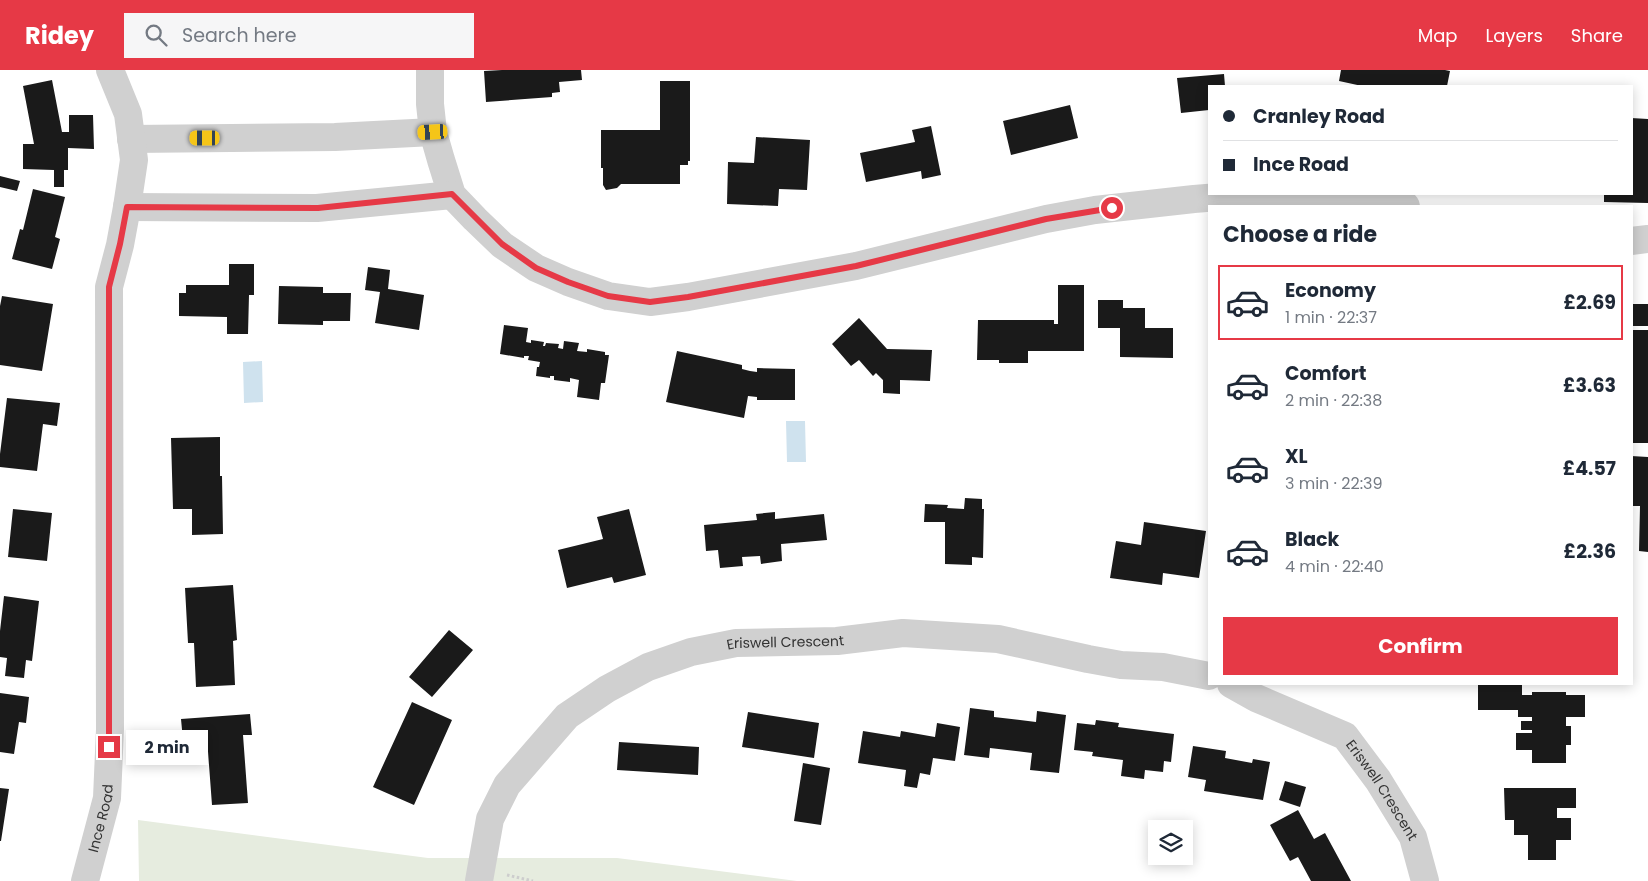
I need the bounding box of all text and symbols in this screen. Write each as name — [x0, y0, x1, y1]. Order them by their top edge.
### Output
search box — [124, 13, 474, 58]
text: Ridey — [25, 19, 94, 52]
icon: search — [142, 21, 170, 49]
text: Search here — [182, 22, 296, 49]
text: Map — [1418, 23, 1458, 48]
text: Layers — [1486, 23, 1543, 48]
text: Share — [1571, 23, 1623, 48]
text: Cranley Road — [1253, 103, 1385, 130]
car — [417, 124, 448, 140]
car — [190, 131, 220, 146]
text: Ince Road — [1253, 151, 1349, 178]
route start — [1101, 197, 1123, 219]
text: Choose a ride — [1223, 219, 1377, 250]
text: Economy — [1285, 277, 1376, 304]
icon: car — [1225, 280, 1270, 325]
text: £2.69 — [1563, 289, 1616, 316]
text: 1 min · 22:37 — [1285, 306, 1377, 329]
text: Comfort — [1285, 360, 1367, 387]
icon: car — [1225, 363, 1270, 408]
text: £3.63 — [1563, 372, 1616, 399]
text: 2 min · 22:38 — [1285, 389, 1382, 412]
text: XL — [1285, 443, 1308, 470]
icon: car — [1225, 446, 1270, 491]
text: £4.57 — [1563, 455, 1616, 482]
text: 3 min · 22:39 — [1285, 472, 1383, 495]
text: Black — [1285, 526, 1339, 553]
icon: car — [1225, 529, 1270, 574]
text: £2.36 — [1564, 538, 1616, 565]
text: 4 min · 22:40 — [1285, 555, 1384, 578]
button: Confirm — [1223, 617, 1618, 675]
street label: Eriswell Crescent — [725, 630, 845, 655]
callout: 2 min — [126, 730, 209, 764]
route end — [98, 736, 120, 758]
text: 2 min — [145, 736, 189, 759]
street label: Eriswell Crescent — [1341, 736, 1423, 844]
street label: Ince Road — [83, 784, 118, 854]
map controls — [1148, 820, 1193, 865]
button: layers — [1148, 820, 1193, 865]

